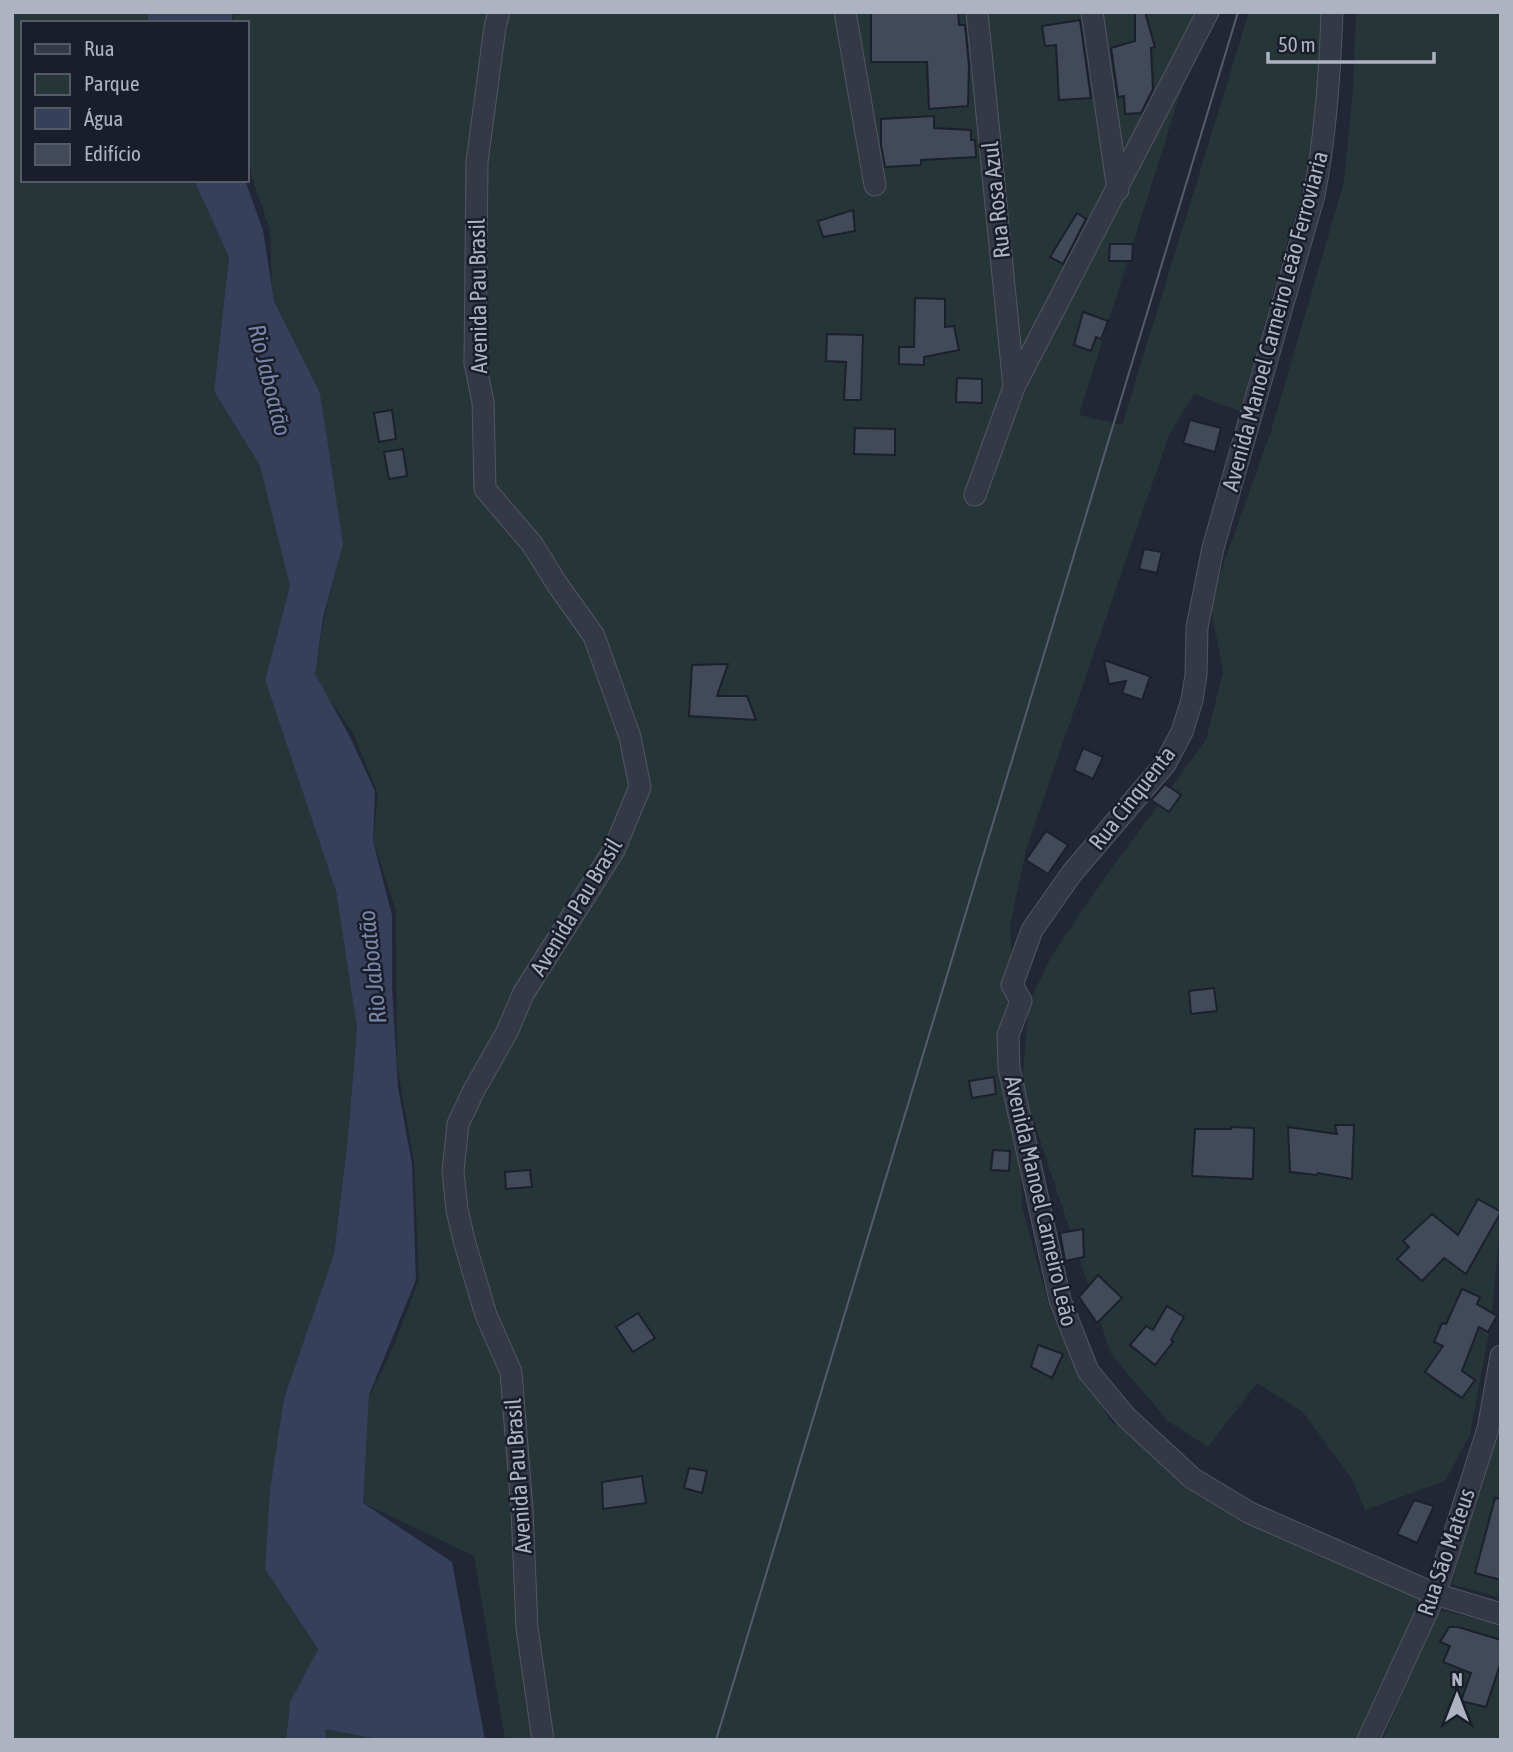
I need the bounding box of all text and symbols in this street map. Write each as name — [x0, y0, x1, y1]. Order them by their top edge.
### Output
legend — [21, 21, 248, 182]
scale bar — [1268, 21, 1434, 65]
text: 50 m — [1278, 32, 1316, 56]
text: Rua — [84, 36, 114, 60]
text: Parque — [84, 71, 139, 95]
text: Água — [84, 106, 123, 130]
street label: Rua Rosa Azul — [977, 140, 1015, 260]
text: Edifício — [84, 141, 141, 165]
street label: Avenida Manoel Carneiro Leão Ferroviaria — [1217, 148, 1333, 494]
street label: Avenida Pau Brasil — [464, 218, 492, 374]
water label: Rio Jaboatão — [243, 321, 297, 439]
street label: Rua Cinquenta — [1084, 741, 1180, 855]
street label: Avenida Pau Brasil — [525, 834, 627, 980]
water label: Rio Jaboatão — [353, 909, 391, 1025]
street label: Avenida Manoel Carneiro Leão — [1000, 1073, 1082, 1329]
street label: Avenida Pau Brasil — [500, 1398, 536, 1554]
street label: Rua São Mateus — [1412, 1485, 1480, 1619]
north arrow — [1422, 1661, 1492, 1731]
text: N — [1451, 1668, 1463, 1690]

